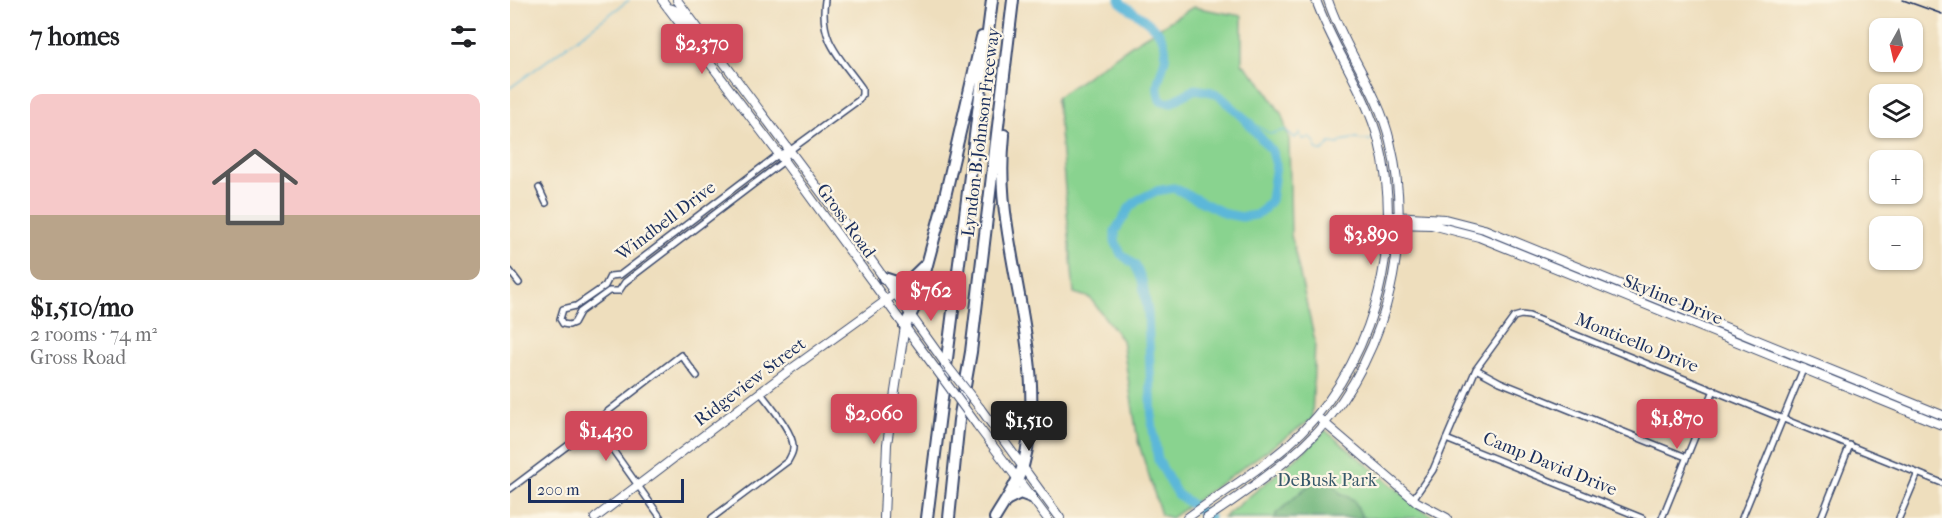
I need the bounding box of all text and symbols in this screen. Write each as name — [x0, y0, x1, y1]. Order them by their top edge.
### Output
north arrow — [1869, 18, 1923, 72]
map controls — [1869, 18, 1923, 270]
icon: filters — [447, 20, 480, 53]
text: 7 homes — [30, 21, 120, 52]
pin: $2,370 — [653, 24, 751, 75]
street label: Lyndon B Johnson Freeway — [958, 25, 1004, 238]
text: $2,370 — [675, 32, 729, 55]
button: layers — [1869, 84, 1923, 138]
icon: home — [201, 133, 309, 241]
button: + — [1869, 150, 1923, 204]
street label: Windbell Drive — [611, 177, 720, 266]
street label: Gross Road — [812, 180, 880, 262]
pin: $3,890 — [1322, 215, 1420, 266]
button: − — [1869, 216, 1923, 270]
text: $3,890 — [1344, 223, 1398, 246]
pin: $762 — [895, 271, 967, 322]
street label: Skyline Drive — [1620, 271, 1726, 330]
text: $762 — [910, 279, 952, 302]
text: $1,510/mo — [30, 292, 134, 323]
street label: Monticello Drive — [1572, 309, 1702, 377]
text: 2 rooms · 74 m² — [30, 323, 157, 346]
street label: Ridgeview Street — [690, 333, 810, 431]
text: Gross Road — [30, 346, 126, 369]
pin: $2,060 — [825, 394, 923, 445]
pin: $1,870 — [1628, 399, 1726, 450]
pin: $1,510 — [980, 401, 1078, 452]
text: $2,060 — [845, 402, 903, 425]
text: $1,870 — [1651, 407, 1703, 430]
text: $1,510 — [1005, 409, 1053, 432]
pin: $1,430 — [557, 411, 655, 462]
text: $1,430 — [579, 419, 633, 442]
street label: Camp David Drive — [1480, 428, 1620, 500]
park label: DeBusk Park — [1277, 470, 1378, 491]
scale bar — [528, 476, 684, 504]
text: 200 m — [537, 480, 580, 499]

